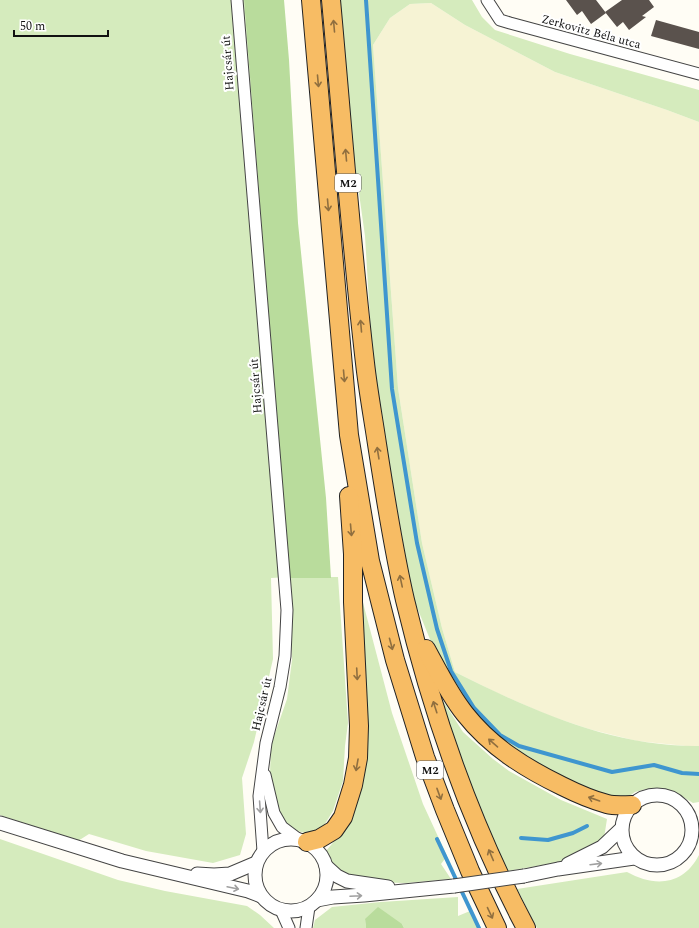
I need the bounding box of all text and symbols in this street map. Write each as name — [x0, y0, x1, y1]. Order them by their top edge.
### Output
street label: Zerkovitz Béla utca — [539, 10, 643, 54]
scale bar — [14, 12, 108, 38]
text: 50 m — [20, 17, 45, 36]
one-way arrow — [330, 20, 337, 33]
street label: Hajcsár út — [217, 35, 239, 91]
one-way arrow — [314, 74, 321, 87]
one-way arrow — [342, 149, 349, 162]
road number: M2 — [335, 174, 361, 192]
one-way arrow — [325, 198, 332, 211]
one-way arrow — [358, 320, 365, 333]
street label: Hajcsár út — [245, 358, 267, 414]
one-way arrow — [340, 369, 347, 382]
one-way arrow — [374, 447, 382, 460]
one-way arrow — [347, 523, 354, 536]
one-way arrow — [397, 575, 405, 588]
one-way arrow — [387, 637, 395, 650]
one-way arrow — [353, 667, 361, 680]
street label: Hajcsár út — [247, 675, 277, 733]
one-way arrow — [431, 701, 438, 714]
one-way arrow — [488, 739, 498, 748]
one-way arrow — [353, 758, 361, 771]
road number: M2 — [417, 761, 443, 779]
one-way arrow — [435, 788, 443, 800]
one-way arrow — [587, 795, 600, 802]
one-way arrow — [257, 800, 264, 813]
one-way arrow — [487, 849, 494, 861]
one-way arrow — [589, 860, 602, 868]
one-way arrow — [226, 884, 239, 892]
one-way arrow — [349, 892, 362, 899]
one-way arrow — [487, 907, 494, 919]

